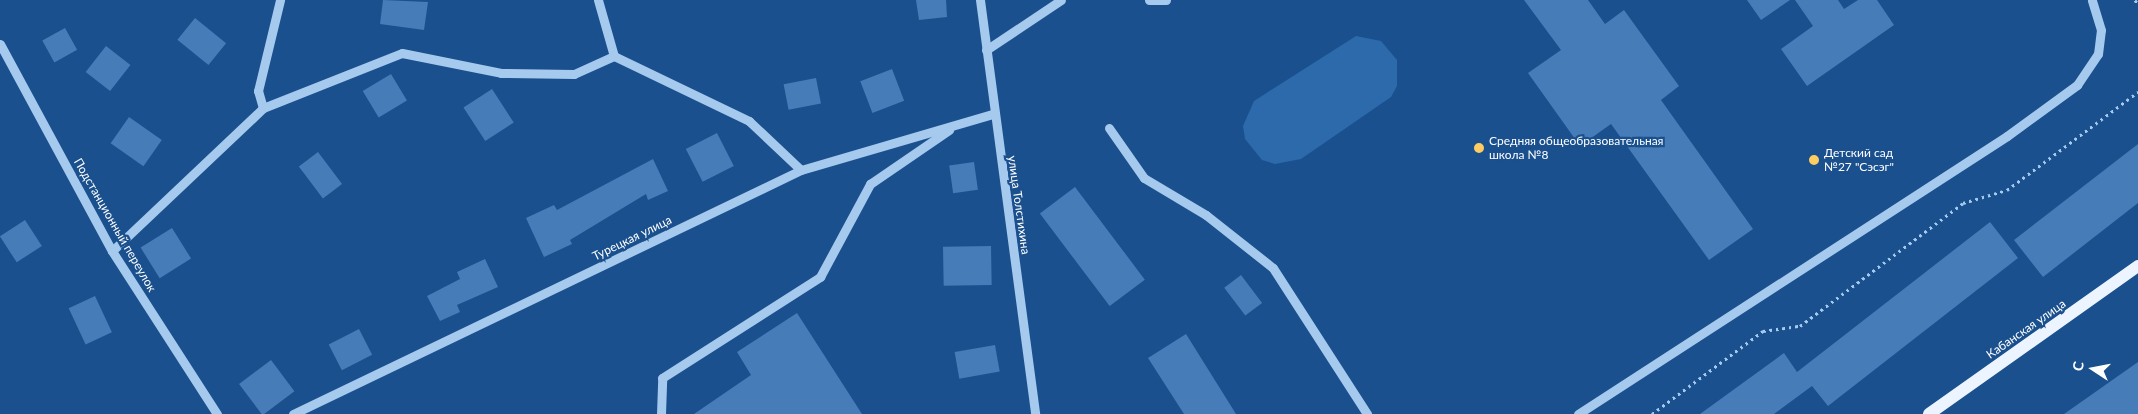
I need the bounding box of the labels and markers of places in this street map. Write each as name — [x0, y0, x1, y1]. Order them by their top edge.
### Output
place label: Средняя общеобразовательная школа №8 — [1489, 134, 1664, 162]
marker: Средняя общеобразовательная школа №8 — [1473, 142, 1485, 154]
place label: Детский сад №27 "Сэсэг" — [1824, 146, 1894, 174]
marker: Детский сад №27 "Сэсэг" — [1808, 154, 1820, 166]

